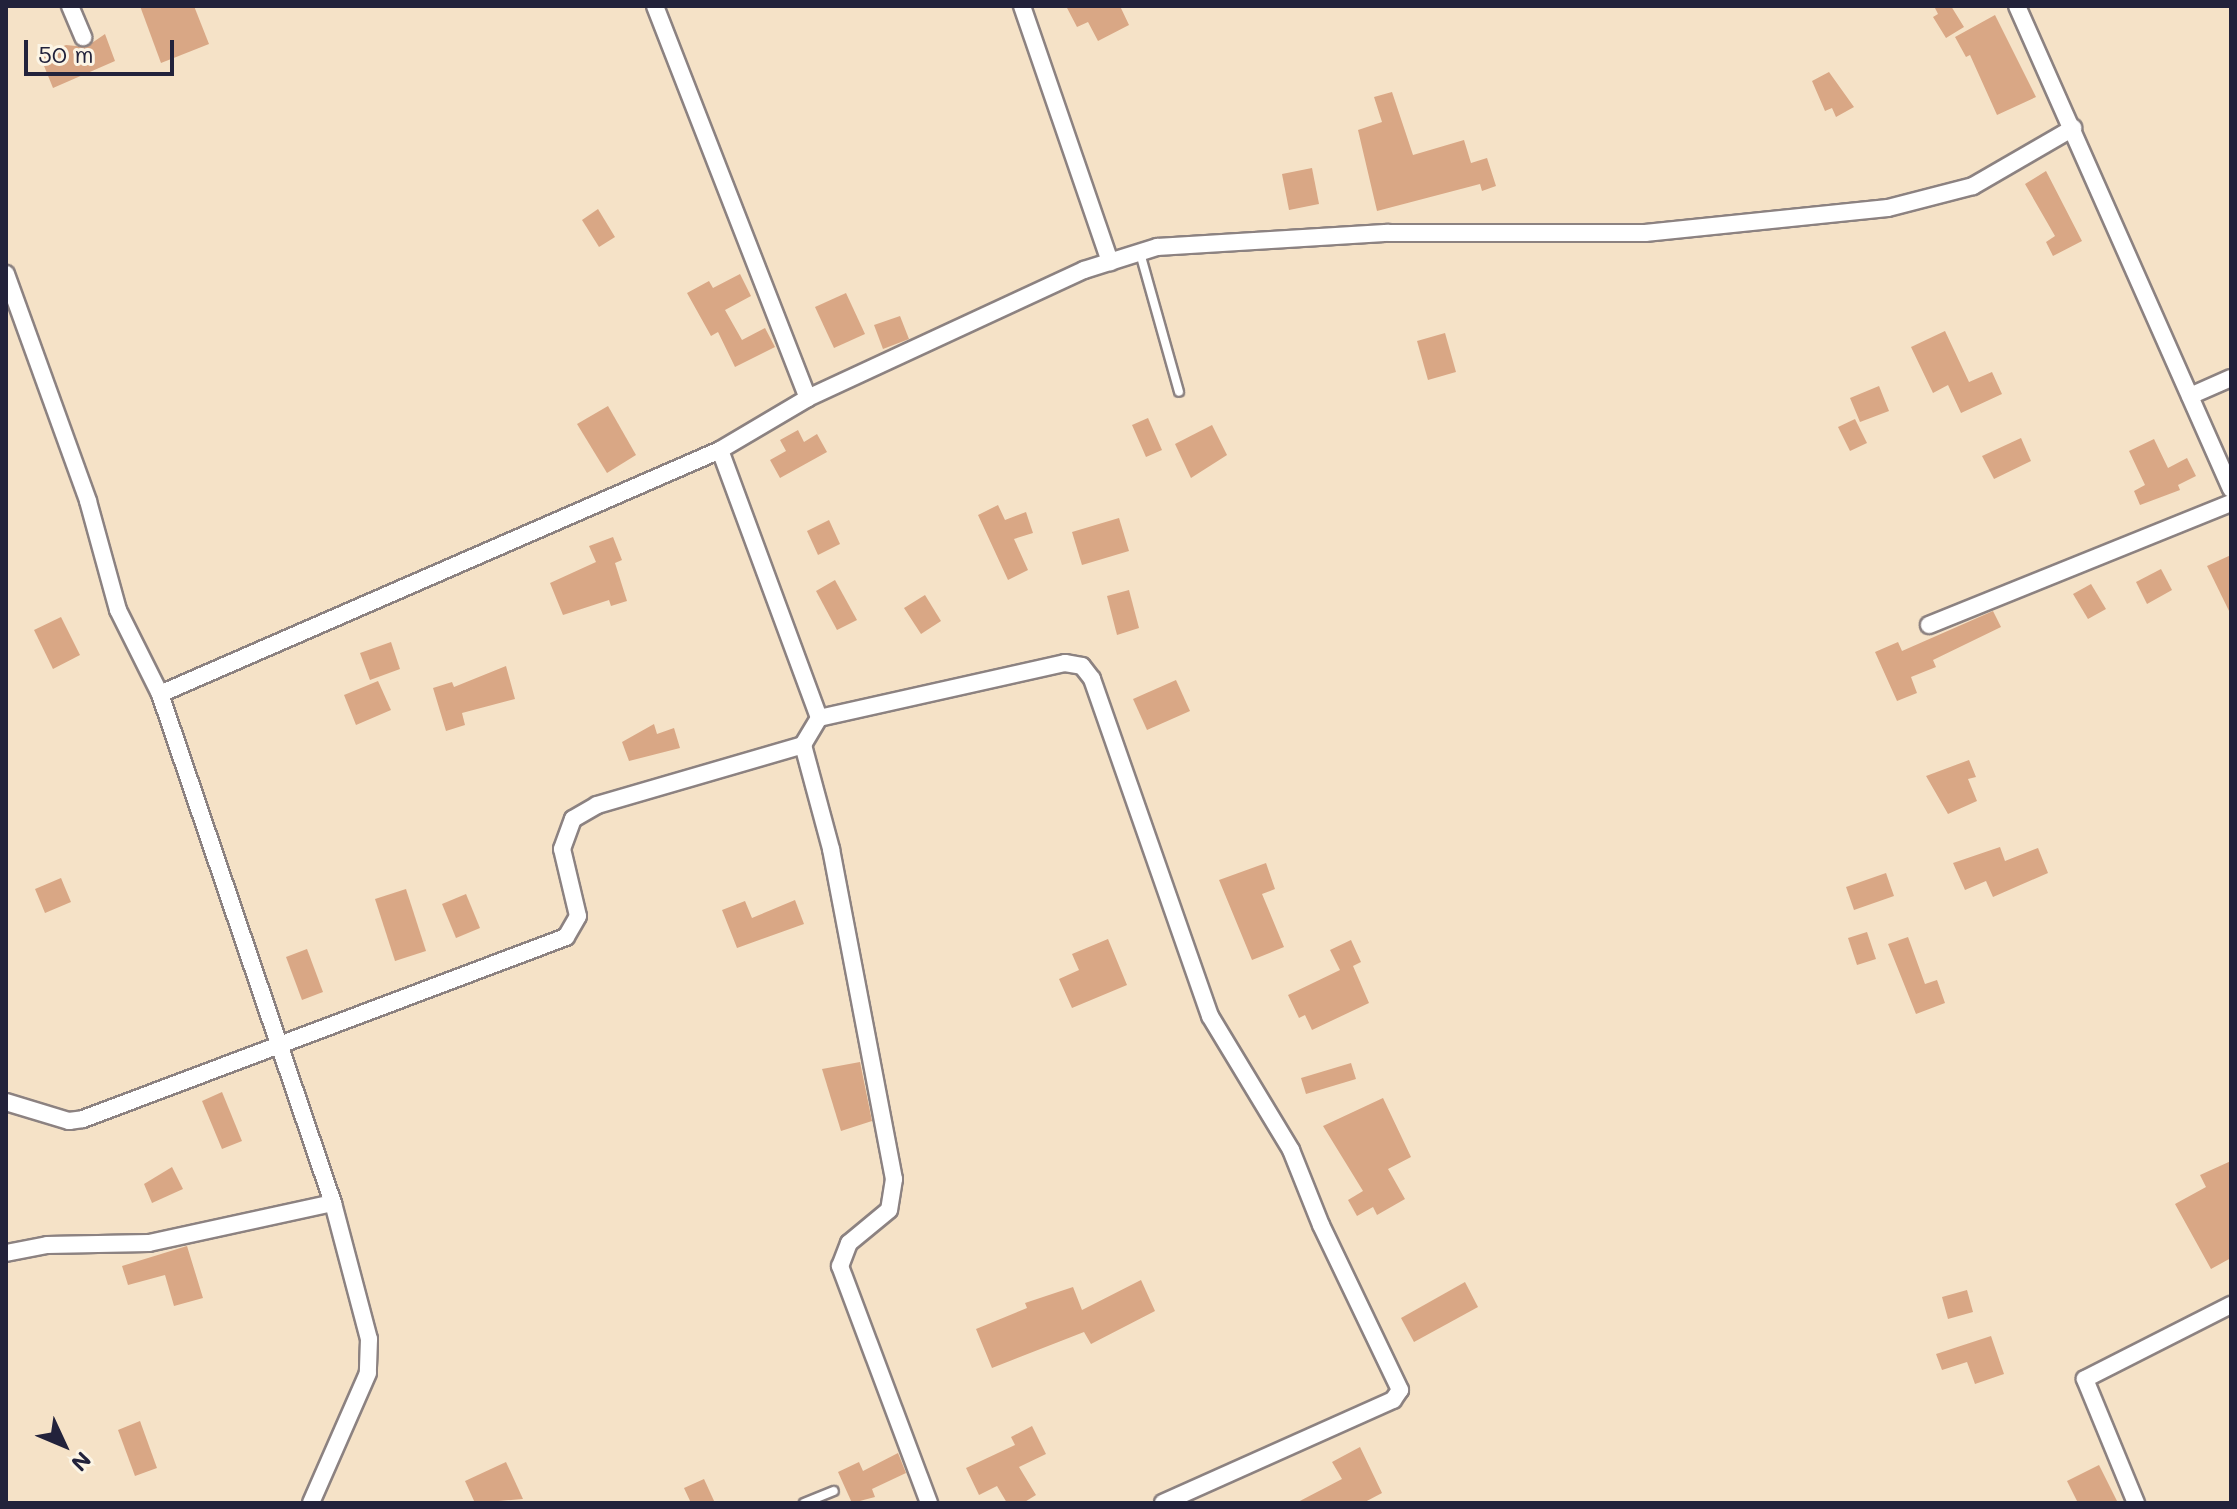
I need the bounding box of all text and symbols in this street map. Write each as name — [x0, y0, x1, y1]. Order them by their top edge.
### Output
scale bar — [28, 24, 178, 74]
text: 50 m — [38, 38, 94, 69]
north arrow — [24, 1405, 104, 1485]
text: N — [65, 1446, 98, 1478]

